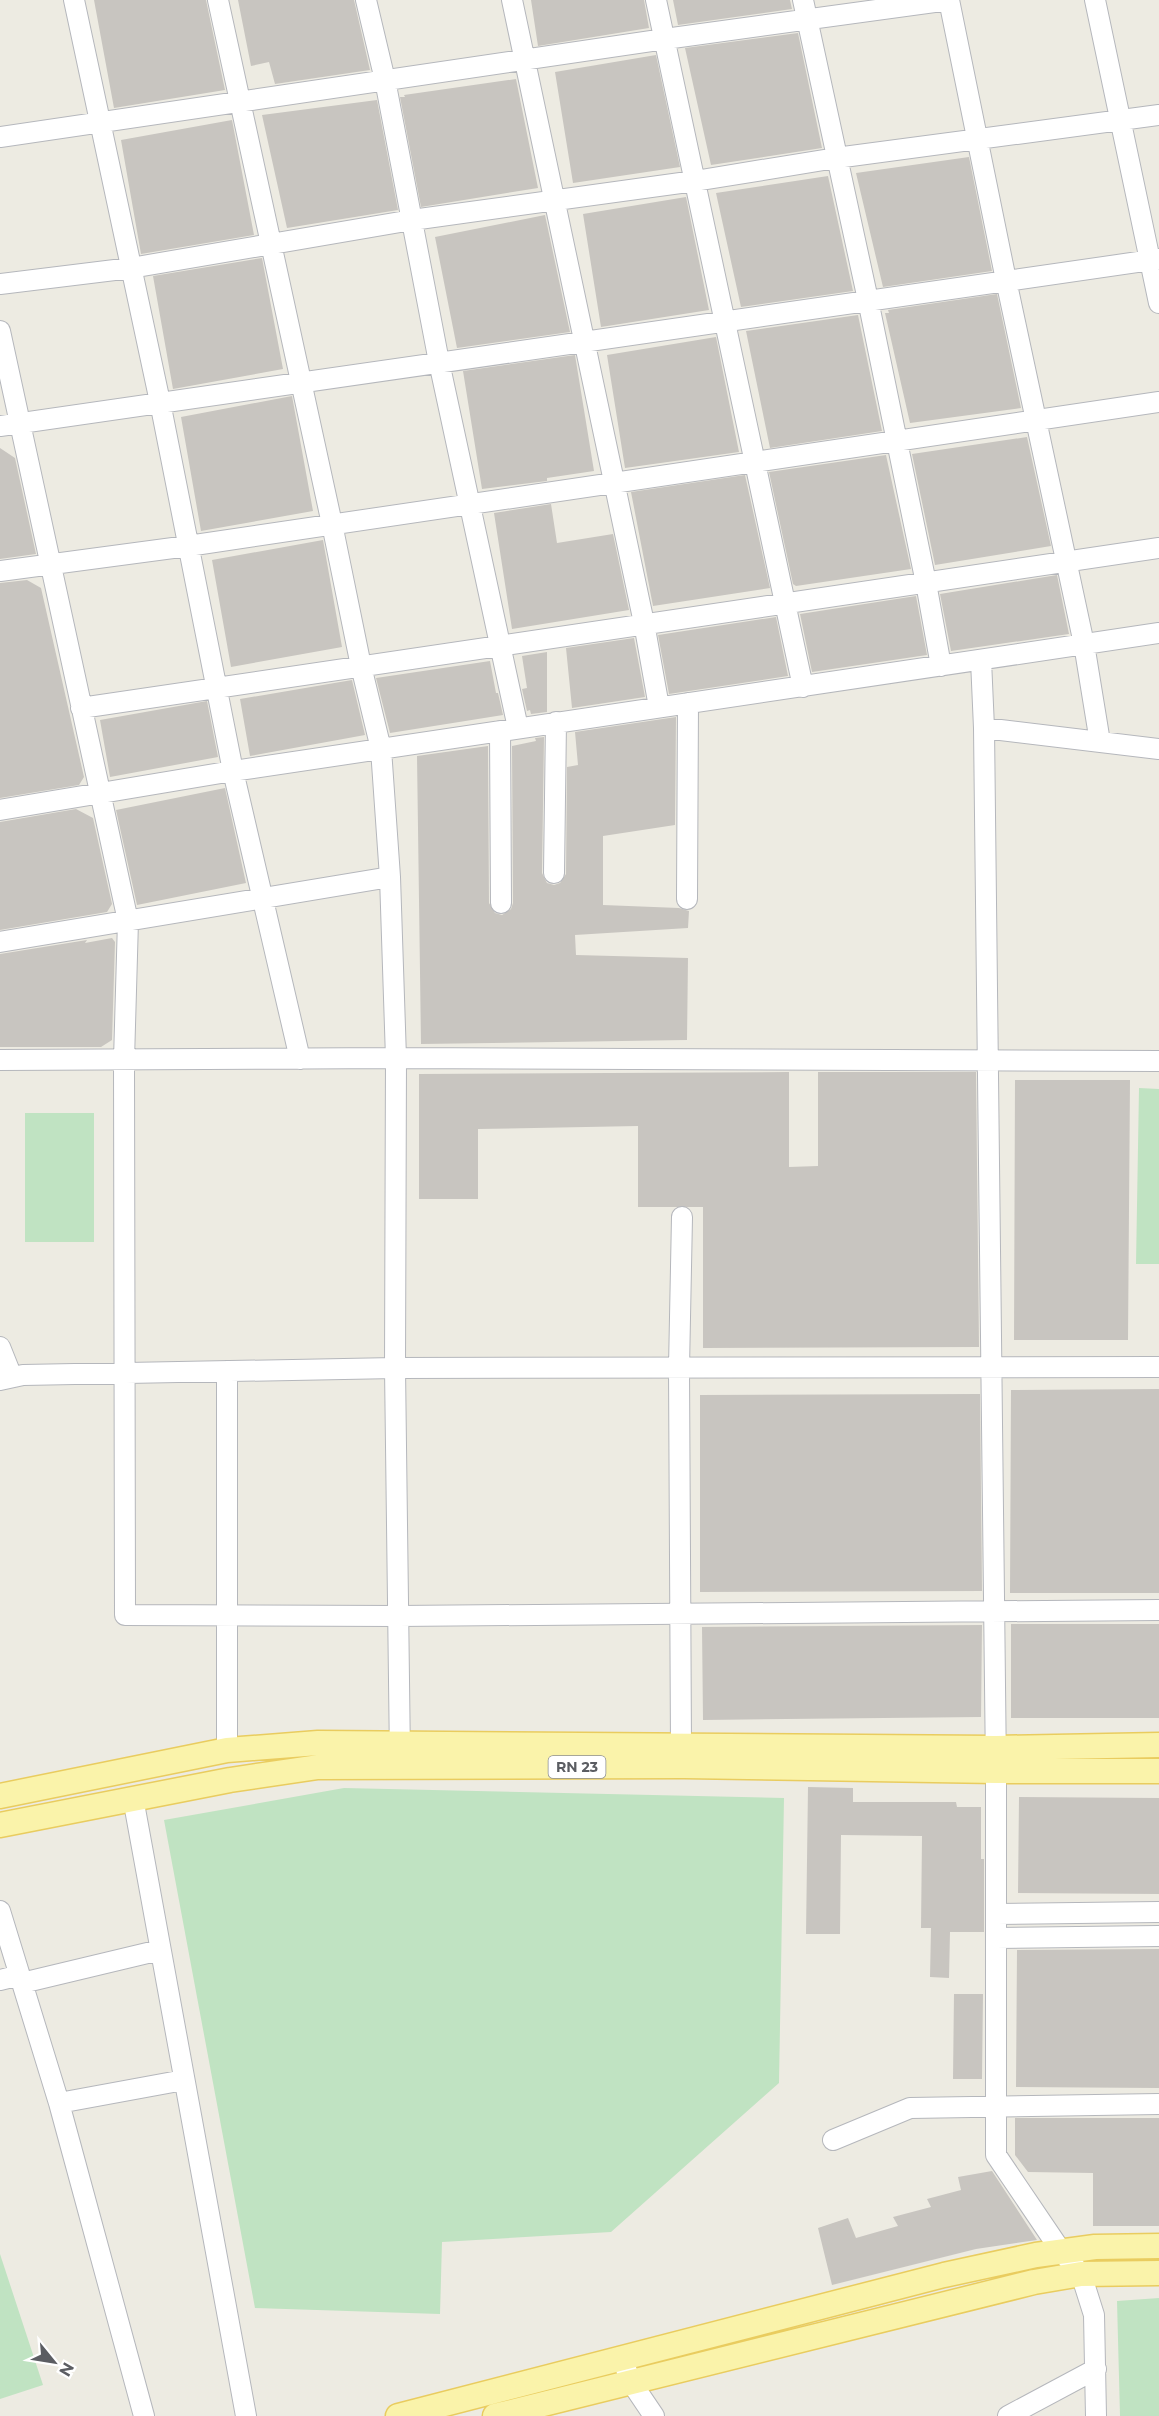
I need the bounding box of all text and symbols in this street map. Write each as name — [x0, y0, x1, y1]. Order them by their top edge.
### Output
road number: RN 23 — [548, 1756, 606, 1778]
north arrow — [24, 2332, 84, 2392]
text: N — [55, 2359, 78, 2380]

